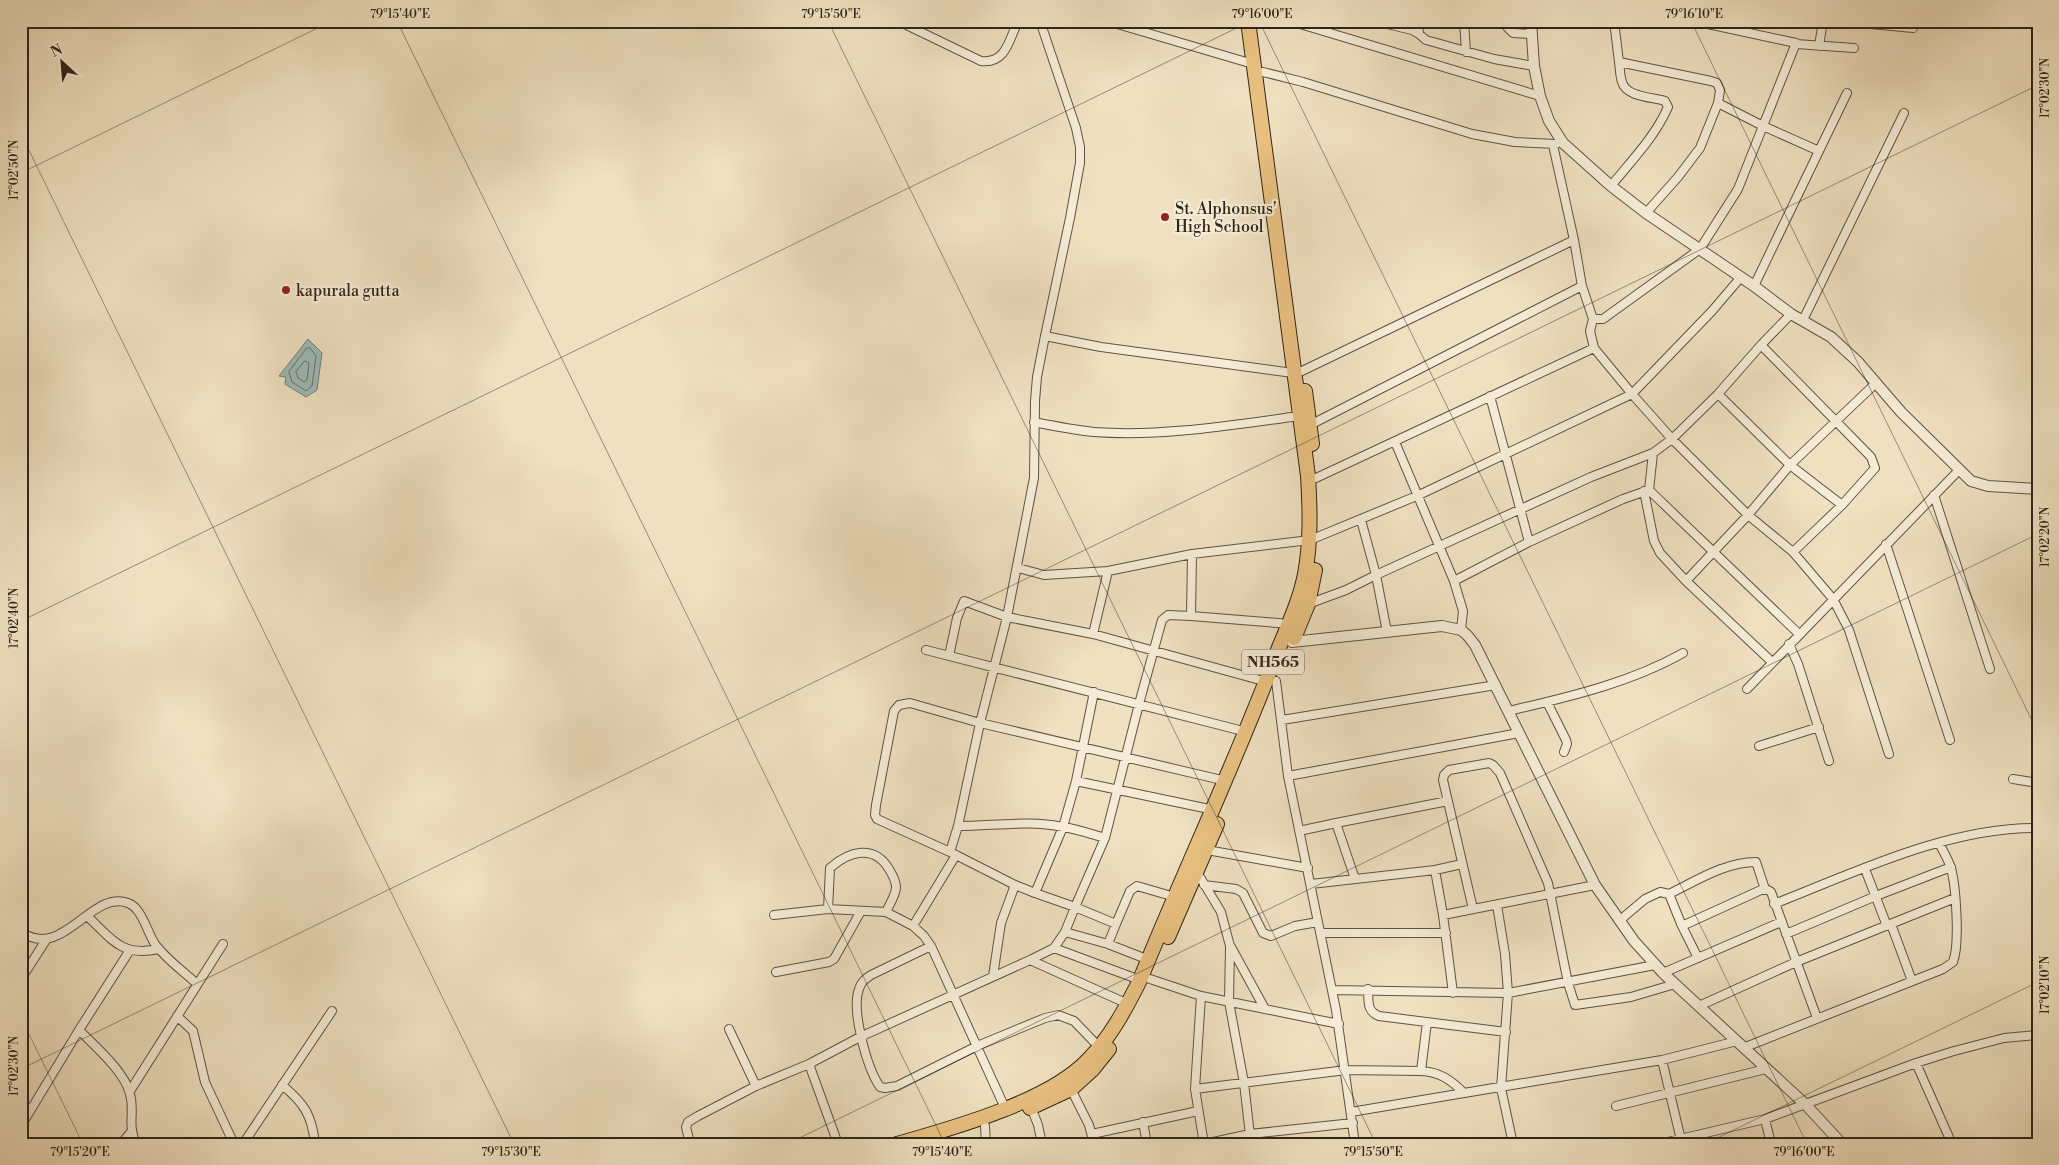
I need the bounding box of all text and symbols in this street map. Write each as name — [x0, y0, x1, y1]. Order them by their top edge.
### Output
text: 79°15'40"E — [370, 7, 430, 22]
text: 79°15'50"E — [801, 7, 861, 22]
text: 79°16'00"E — [1231, 7, 1293, 22]
text: 79°16'10"E — [1665, 7, 1723, 22]
north arrow — [38, 38, 88, 88]
text: N — [48, 41, 66, 62]
text: 17°02'30"N — [2038, 58, 2053, 118]
text: 17°02'50"N — [7, 140, 22, 200]
place label: St. Alphonsus' High School — [1175, 199, 1277, 237]
marker: St. Alphonsus' High School — [1159, 211, 1171, 223]
place label: kapurala gutta — [296, 281, 400, 301]
marker: kapurala gutta — [280, 284, 292, 296]
text: 17°02'20"N — [2038, 507, 2053, 567]
text: 17°02'40"N — [7, 587, 22, 649]
road number: NH565 — [1242, 650, 1304, 674]
text: 17°02'10"N — [2038, 956, 2053, 1014]
text: 17°02'30"N — [7, 1036, 22, 1096]
text: 79°15'20"E — [50, 1145, 110, 1160]
text: 79°15'30"E — [481, 1145, 541, 1160]
text: 79°15'40"E — [912, 1145, 972, 1160]
text: 79°15'50"E — [1343, 1145, 1403, 1160]
text: 79°16'00"E — [1773, 1145, 1835, 1160]

